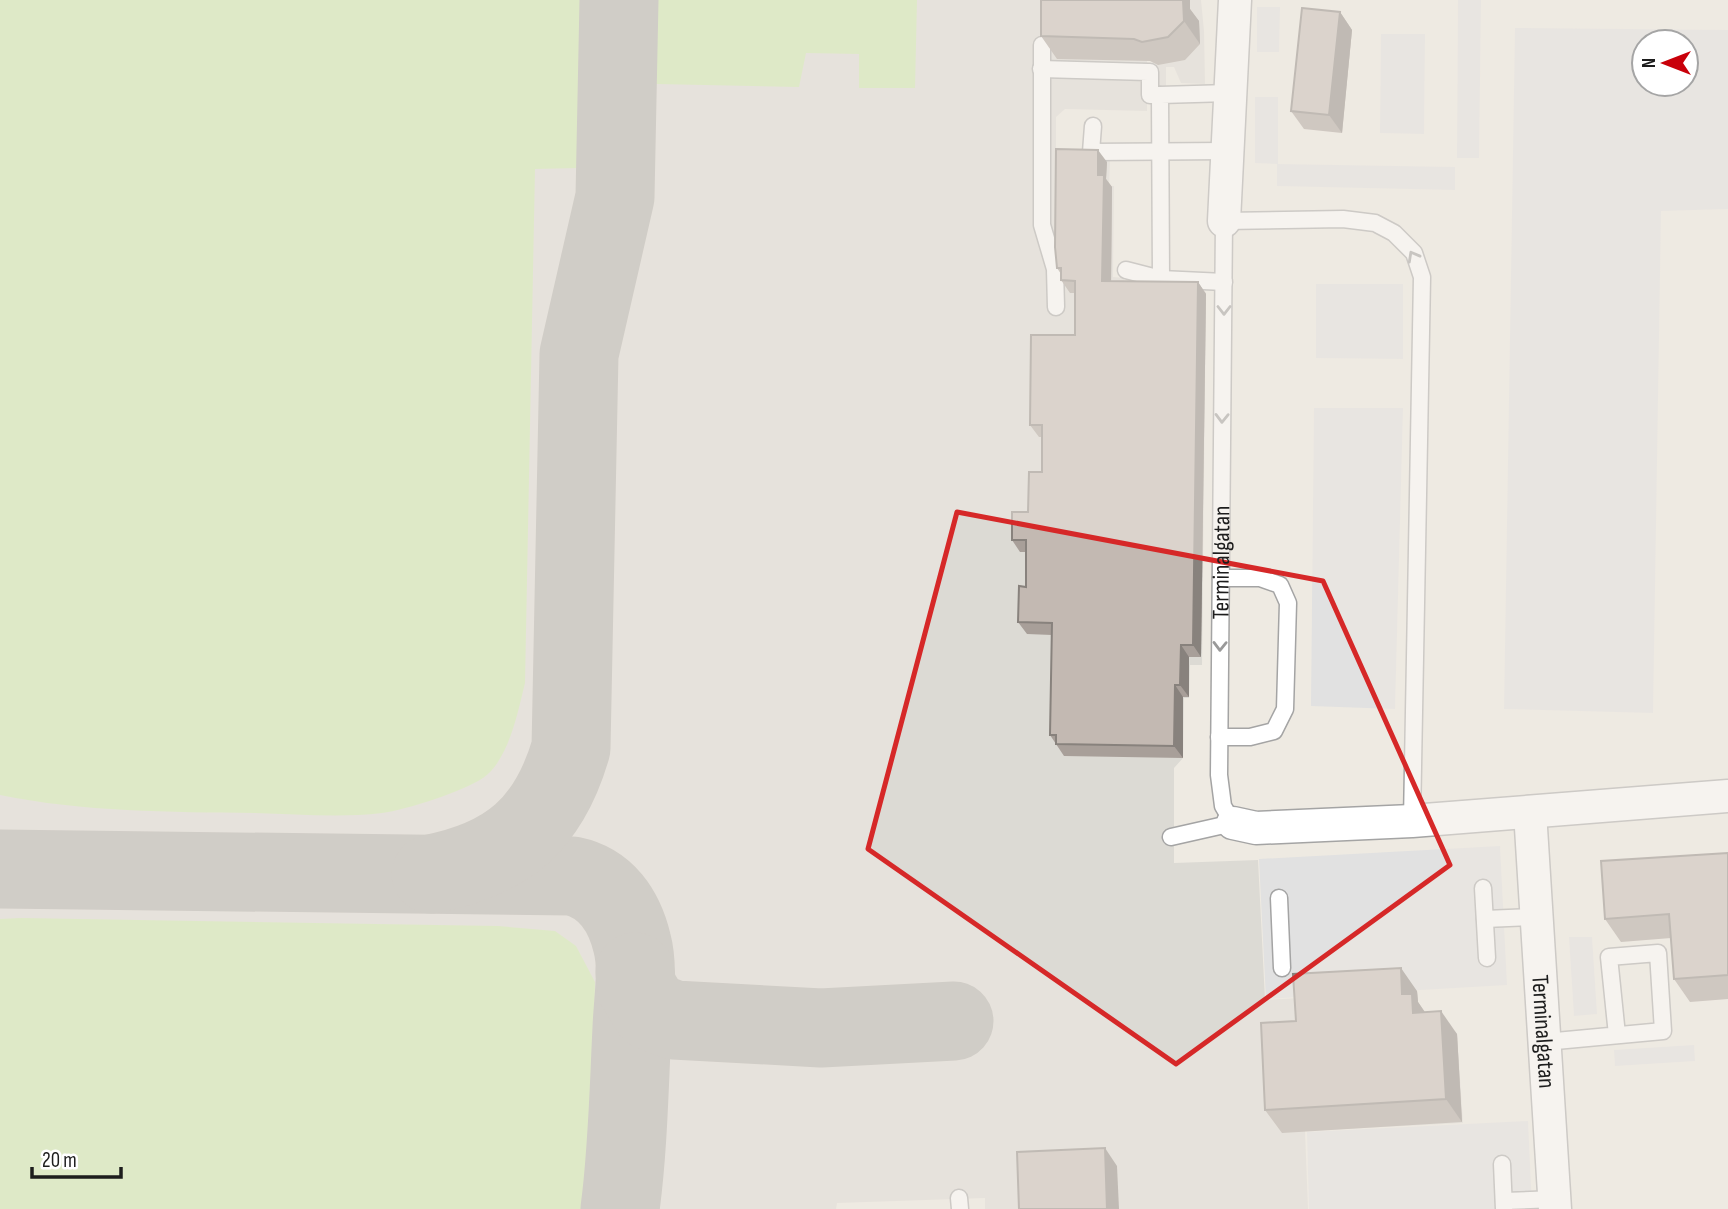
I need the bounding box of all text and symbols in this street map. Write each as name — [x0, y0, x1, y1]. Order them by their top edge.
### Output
north arrow — [1630, 28, 1700, 98]
text: N — [1638, 58, 1661, 68]
one-way arrow — [1408, 251, 1421, 264]
one-way arrow — [1216, 305, 1232, 316]
one-way arrow — [1214, 413, 1230, 424]
street label: Terminalgatan — [1206, 505, 1236, 620]
one-way arrow — [1212, 641, 1228, 651]
street label: Terminalgatan — [1526, 974, 1562, 1089]
scale bar — [32, 1136, 121, 1180]
text: 20 m — [42, 1148, 77, 1173]

